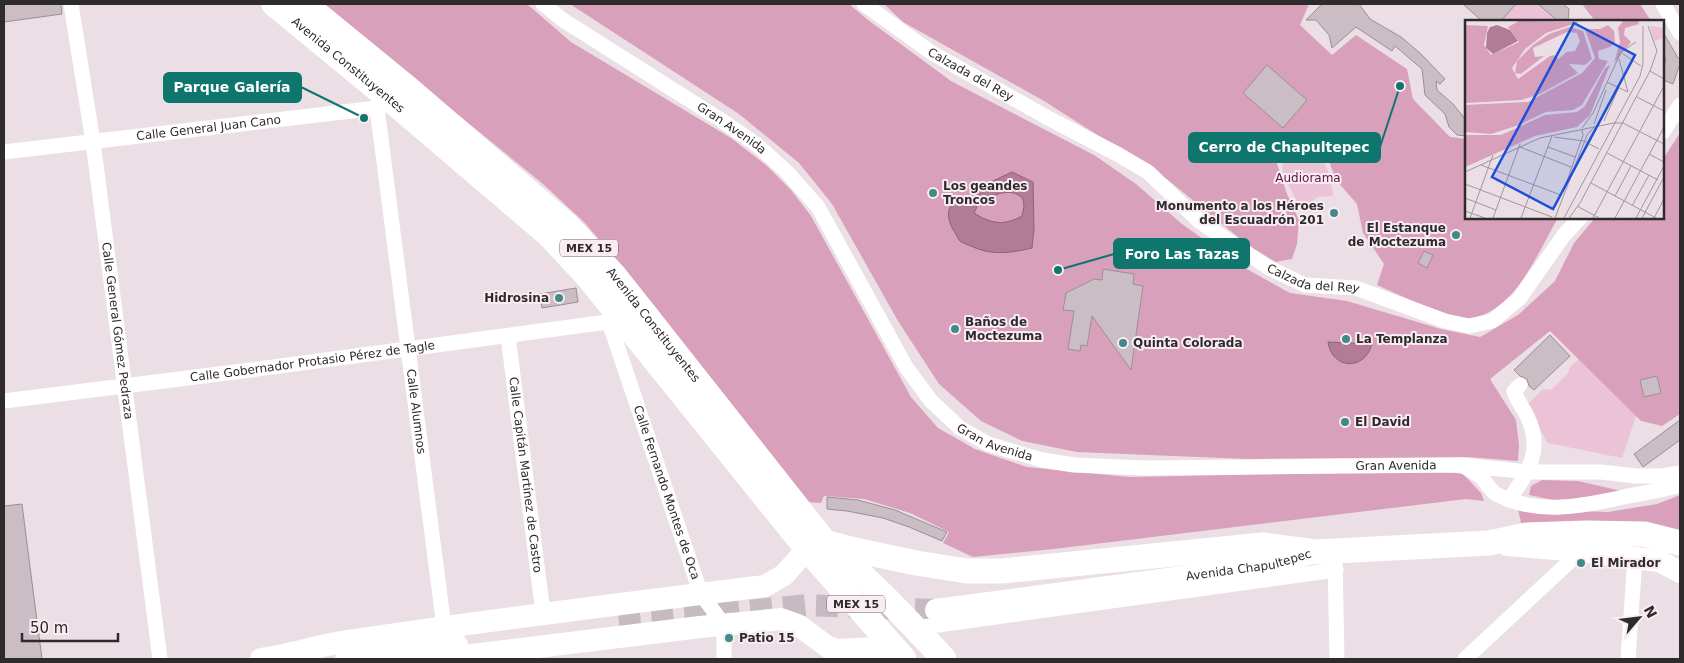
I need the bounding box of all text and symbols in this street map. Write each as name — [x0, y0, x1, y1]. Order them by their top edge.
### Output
street label: Avenida Constituyentes — [289, 14, 407, 116]
inset map — [1465, 20, 1664, 219]
street label: Calzada del Rey — [925, 45, 1016, 104]
callout: Parque Galería — [164, 73, 301, 102]
text: Parque Galería — [174, 79, 290, 95]
street label: Gran Avenida — [694, 100, 769, 157]
street label: Calle General Juan Cano — [136, 112, 282, 143]
callout: Cerro de Chapultepec — [1189, 133, 1380, 162]
text: Cerro de Chapultepec — [1199, 139, 1369, 155]
park label: Audiorama — [1275, 171, 1341, 185]
place label: Los geandes Troncos — [943, 179, 1027, 207]
marker: Los geandes Troncos — [927, 187, 939, 199]
place label: Monumento a los Héroes del Escuadrón 201 — [1156, 199, 1324, 227]
marker: Monumento a los Héroes del Escuadrón 201 — [1328, 207, 1340, 219]
place label: El Estanque de Moctezuma — [1348, 221, 1446, 249]
marker: El Estanque de Moctezuma — [1450, 229, 1462, 241]
callout: Foro Las Tazas — [1114, 239, 1249, 268]
road number: MEX 15 — [560, 240, 618, 256]
street label: Calle General Gómez Pedraza — [99, 241, 136, 420]
text: Foro Las Tazas — [1125, 246, 1239, 262]
street label: Calzada del Rey — [1265, 261, 1362, 296]
street label: Avenida Constituyentes — [604, 265, 703, 385]
place label: Hidrosina — [484, 291, 549, 305]
marker: Hidrosina — [553, 292, 565, 304]
place label: Baños de Moctezuma — [965, 315, 1042, 343]
marker: Baños de Moctezuma — [949, 323, 961, 335]
place label: La Templanza — [1356, 332, 1448, 346]
marker: La Templanza — [1340, 333, 1352, 345]
place label: Quinta Colorada — [1133, 336, 1243, 350]
marker: Quinta Colorada — [1117, 337, 1129, 349]
street label: Calle Gobernador Protasio Pérez de Tagle — [189, 338, 436, 385]
street label: Calle Alumnos — [404, 368, 429, 455]
street label: Calle Capitán Martínez de Castro — [506, 376, 545, 574]
street label: Calle Fernando Montes de Oca — [631, 404, 703, 582]
place label: El David — [1355, 415, 1410, 429]
marker: El David — [1339, 416, 1351, 428]
street label: Gran Avenida — [954, 421, 1034, 464]
street label: Gran Avenida — [1355, 458, 1437, 473]
street label: Avenida Chapultepec — [1185, 547, 1313, 583]
place label: El Mirador — [1591, 556, 1660, 570]
marker: El Mirador — [1575, 557, 1587, 569]
north arrow — [1614, 593, 1664, 643]
road number: MEX 15 — [827, 596, 885, 612]
text: N — [1641, 603, 1660, 621]
scale bar — [22, 610, 119, 642]
text: 50 m — [30, 619, 68, 637]
place label: Patio 15 — [739, 631, 795, 645]
marker: Patio 15 — [723, 632, 735, 644]

